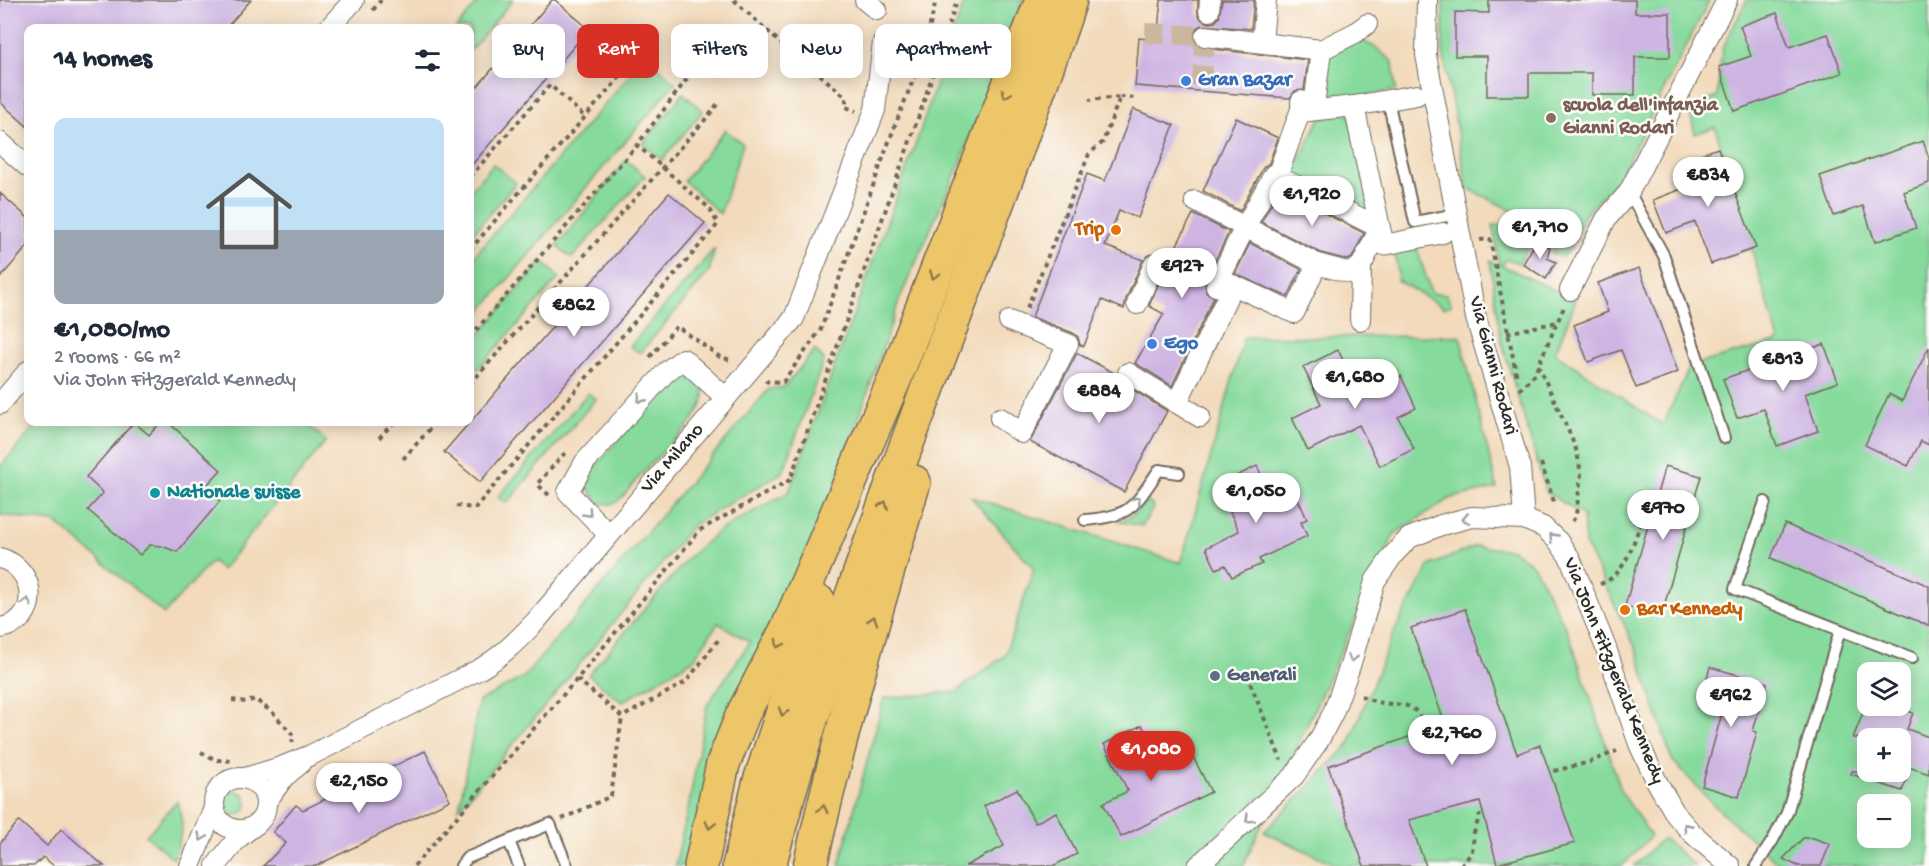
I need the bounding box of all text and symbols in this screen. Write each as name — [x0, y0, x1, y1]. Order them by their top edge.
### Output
chip: Buy — [492, 24, 565, 78]
chip: Rent — [577, 24, 659, 78]
chip: Filters — [671, 24, 768, 78]
chip: New — [780, 24, 863, 78]
chip: Apartment — [875, 24, 1011, 78]
icon: filters — [411, 44, 444, 77]
text: 14 homes — [54, 45, 152, 76]
place label: Gran Bazar — [1198, 70, 1293, 93]
marker: Gran Bazar — [1179, 74, 1193, 88]
one-way arrow — [1001, 88, 1013, 99]
place label: scuola dell'infanzia Gianni Rodari — [1563, 95, 1719, 141]
marker: scuola dell'infanzia Gianni Rodari — [1544, 111, 1558, 125]
icon: home — [195, 157, 303, 265]
pin: €834 — [1672, 157, 1744, 208]
text: €834 — [1687, 165, 1729, 188]
pin: €1,920 — [1263, 176, 1361, 227]
text: €1,920 — [1283, 184, 1341, 207]
pin: €1,710 — [1491, 209, 1589, 260]
text: €1,710 — [1512, 217, 1568, 240]
place label: Trip — [1073, 219, 1104, 242]
marker: Trip — [1109, 223, 1123, 237]
pin: €927 — [1146, 248, 1218, 299]
text: €927 — [1161, 256, 1203, 279]
one-way arrow — [929, 269, 942, 280]
pin: €862 — [538, 287, 610, 338]
street label: Via Gianni Rodari — [1462, 293, 1522, 438]
text: €862 — [553, 295, 595, 318]
text: €1,080/mo — [54, 316, 170, 347]
place label: Ego — [1164, 333, 1199, 356]
marker: Ego — [1145, 337, 1159, 351]
pin: €813 — [1747, 341, 1819, 392]
text: 2 rooms · 66 m² — [54, 347, 181, 370]
text: €813 — [1762, 349, 1804, 372]
pin: €1,680 — [1306, 359, 1404, 410]
text: €1,680 — [1326, 367, 1384, 390]
text: Via John Fitzgerald Kennedy — [54, 370, 296, 393]
pin: €884 — [1063, 373, 1135, 424]
text: €884 — [1077, 381, 1121, 404]
one-way arrow — [637, 392, 648, 403]
street label: Via Milano — [636, 419, 710, 499]
pin: €1,050 — [1207, 473, 1305, 524]
text: €1,050 — [1226, 481, 1286, 504]
place label: Nationale suisse — [167, 482, 301, 505]
marker: Nationale suisse — [148, 486, 162, 500]
pin: €970 — [1627, 490, 1699, 541]
one-way arrow — [1129, 496, 1140, 507]
text: €970 — [1641, 498, 1685, 521]
one-way arrow — [877, 500, 889, 511]
one-way arrow — [581, 506, 592, 517]
one-way arrow — [1461, 512, 1471, 525]
one-way arrow — [1550, 534, 1561, 545]
street label: Via John Fitzgerald Kennedy — [1557, 554, 1669, 788]
one-way arrow — [20, 597, 33, 607]
place label: Bar Kennedy — [1636, 599, 1743, 622]
marker: Bar Kennedy — [1618, 603, 1632, 617]
one-way arrow — [866, 616, 878, 626]
one-way arrow — [775, 637, 786, 648]
one-way arrow — [1347, 652, 1359, 663]
map controls — [1857, 662, 1911, 848]
button: layers — [1857, 662, 1911, 716]
place label: Generali — [1227, 665, 1297, 688]
marker: Generali — [1208, 669, 1222, 683]
pin: €962 — [1695, 677, 1767, 728]
text: €962 — [1710, 685, 1752, 708]
one-way arrow — [777, 706, 790, 717]
pin: €2,760 — [1403, 715, 1501, 766]
text: €2,760 — [1422, 723, 1482, 746]
button: + — [1857, 728, 1911, 782]
pin: €1,080 — [1102, 731, 1200, 782]
text: €1,080 — [1121, 739, 1181, 762]
pin: €2,150 — [310, 763, 408, 814]
text: €2,150 — [330, 771, 388, 794]
button: − — [1857, 794, 1911, 848]
one-way arrow — [815, 804, 828, 814]
one-way arrow — [1245, 812, 1256, 823]
one-way arrow — [704, 819, 717, 829]
one-way arrow — [1683, 823, 1694, 834]
one-way arrow — [197, 831, 209, 842]

